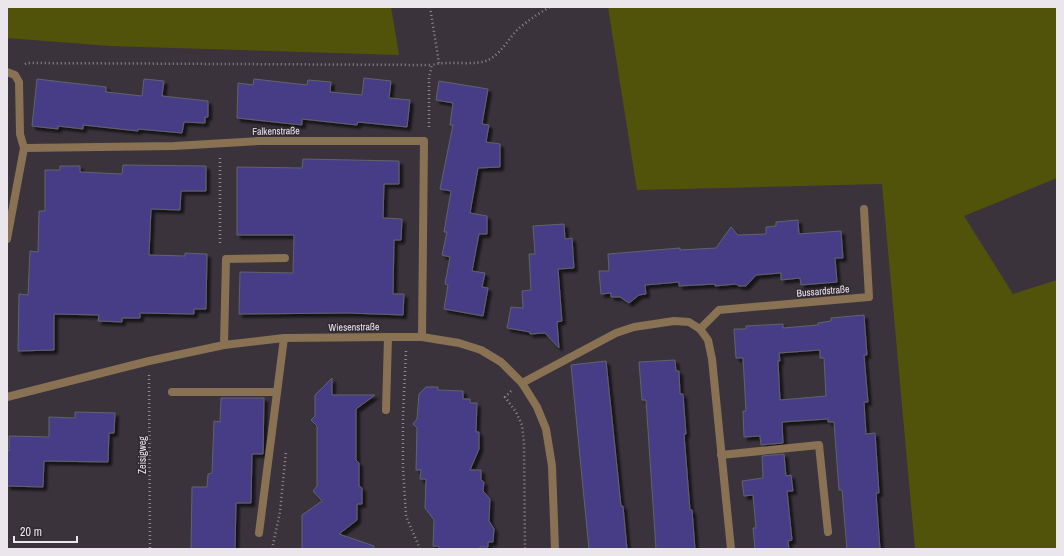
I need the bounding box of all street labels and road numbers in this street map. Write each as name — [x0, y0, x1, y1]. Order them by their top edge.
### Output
street label: Falkenstraße — [252, 124, 300, 138]
street label: Bussardstraße — [796, 282, 851, 300]
street label: Wiesenstraße — [328, 320, 380, 334]
street label: Zeisigweg — [136, 436, 149, 474]

